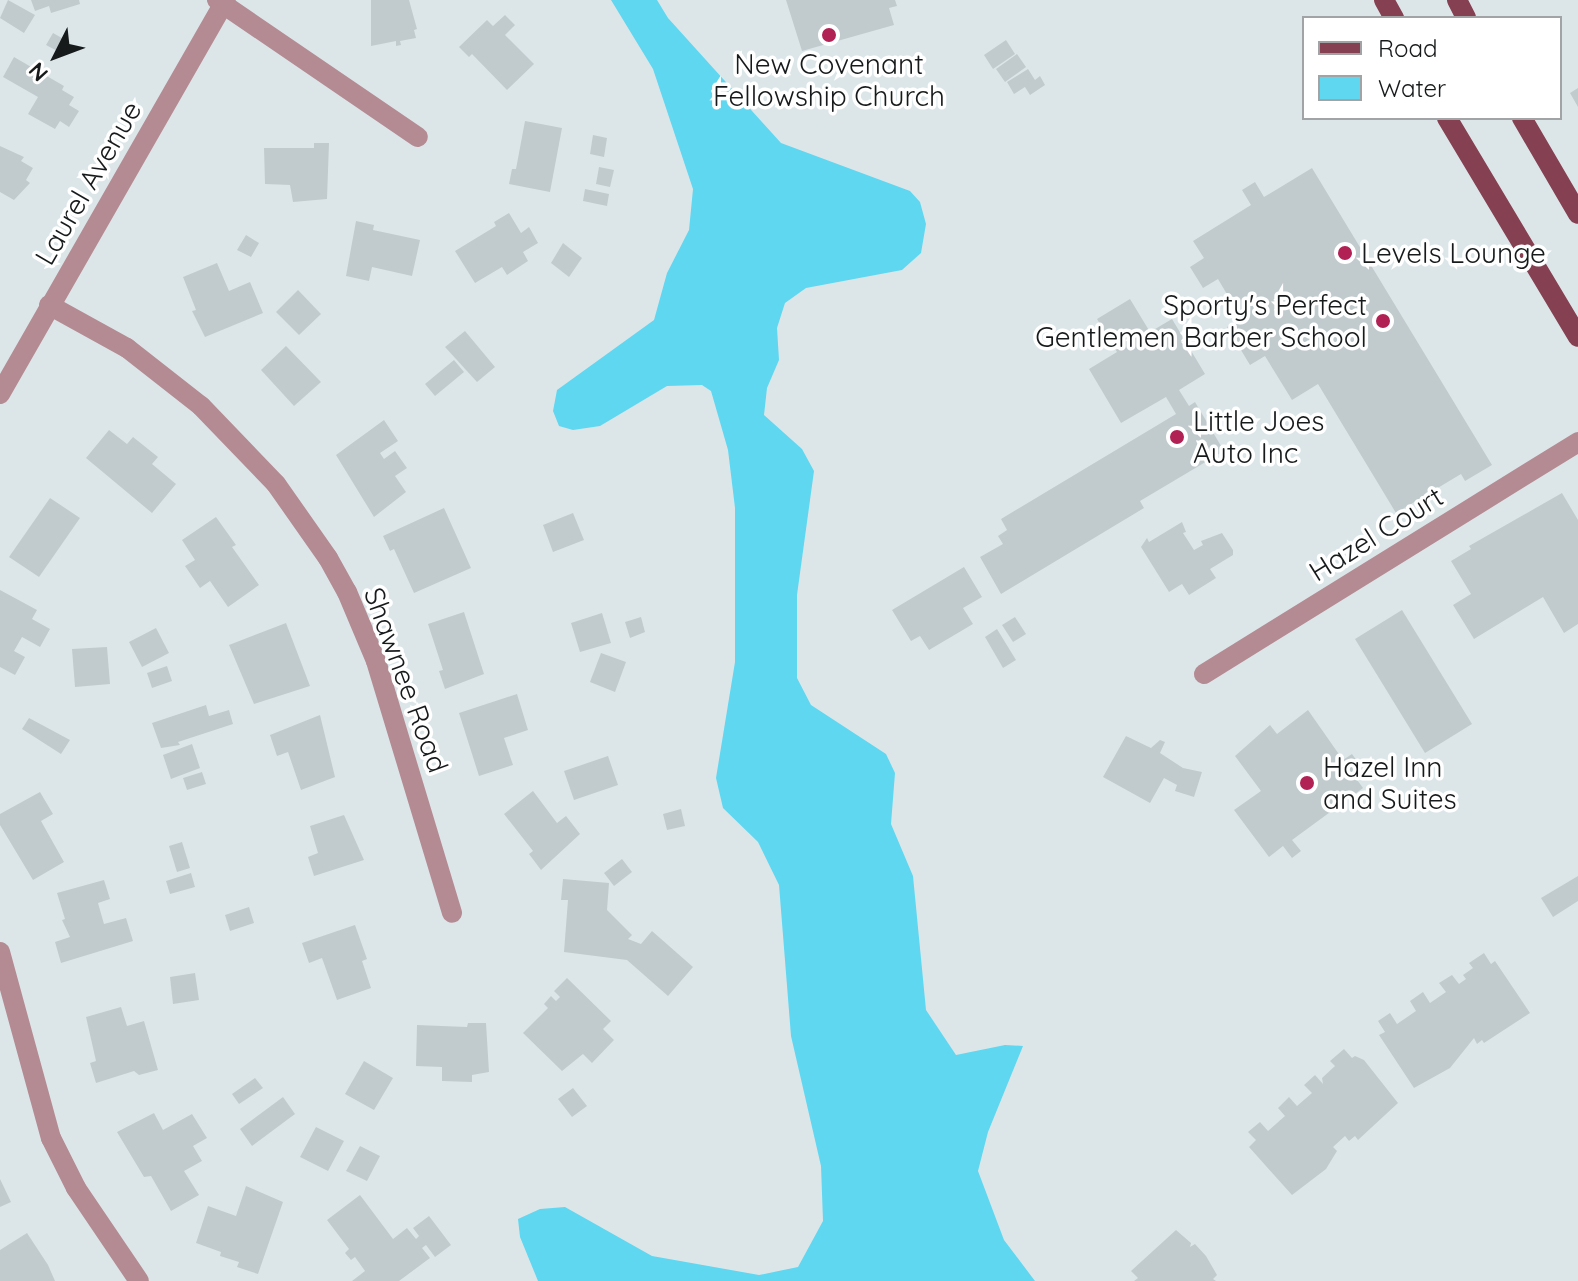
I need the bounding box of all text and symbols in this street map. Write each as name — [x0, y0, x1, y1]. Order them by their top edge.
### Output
north arrow — [16, 16, 96, 96]
legend — [1302, 16, 1562, 120]
marker: New Covenant Fellowship Church — [820, 26, 838, 44]
text: Road — [1378, 33, 1438, 63]
place label: New Covenant Fellowship Church — [713, 47, 945, 113]
text: N — [22, 57, 54, 87]
text: Water — [1378, 73, 1446, 103]
street label: Laurel Avenue — [28, 95, 148, 271]
place label: Levels Lounge — [1361, 236, 1546, 270]
marker: Levels Lounge — [1336, 244, 1354, 262]
place label: Sporty's Perfect Gentlemen Barber School — [1035, 288, 1367, 354]
marker: Sporty's Perfect Gentlemen Barber School — [1374, 312, 1392, 330]
place label: Little Joes Auto Inc — [1193, 404, 1324, 470]
marker: Little Joes Auto Inc — [1168, 428, 1186, 446]
street label: Hazel Court — [1303, 480, 1449, 588]
street label: Shawnee Road — [357, 583, 455, 777]
place label: Hazel Inn and Suites — [1323, 750, 1457, 816]
marker: Hazel Inn and Suites — [1298, 774, 1316, 792]

